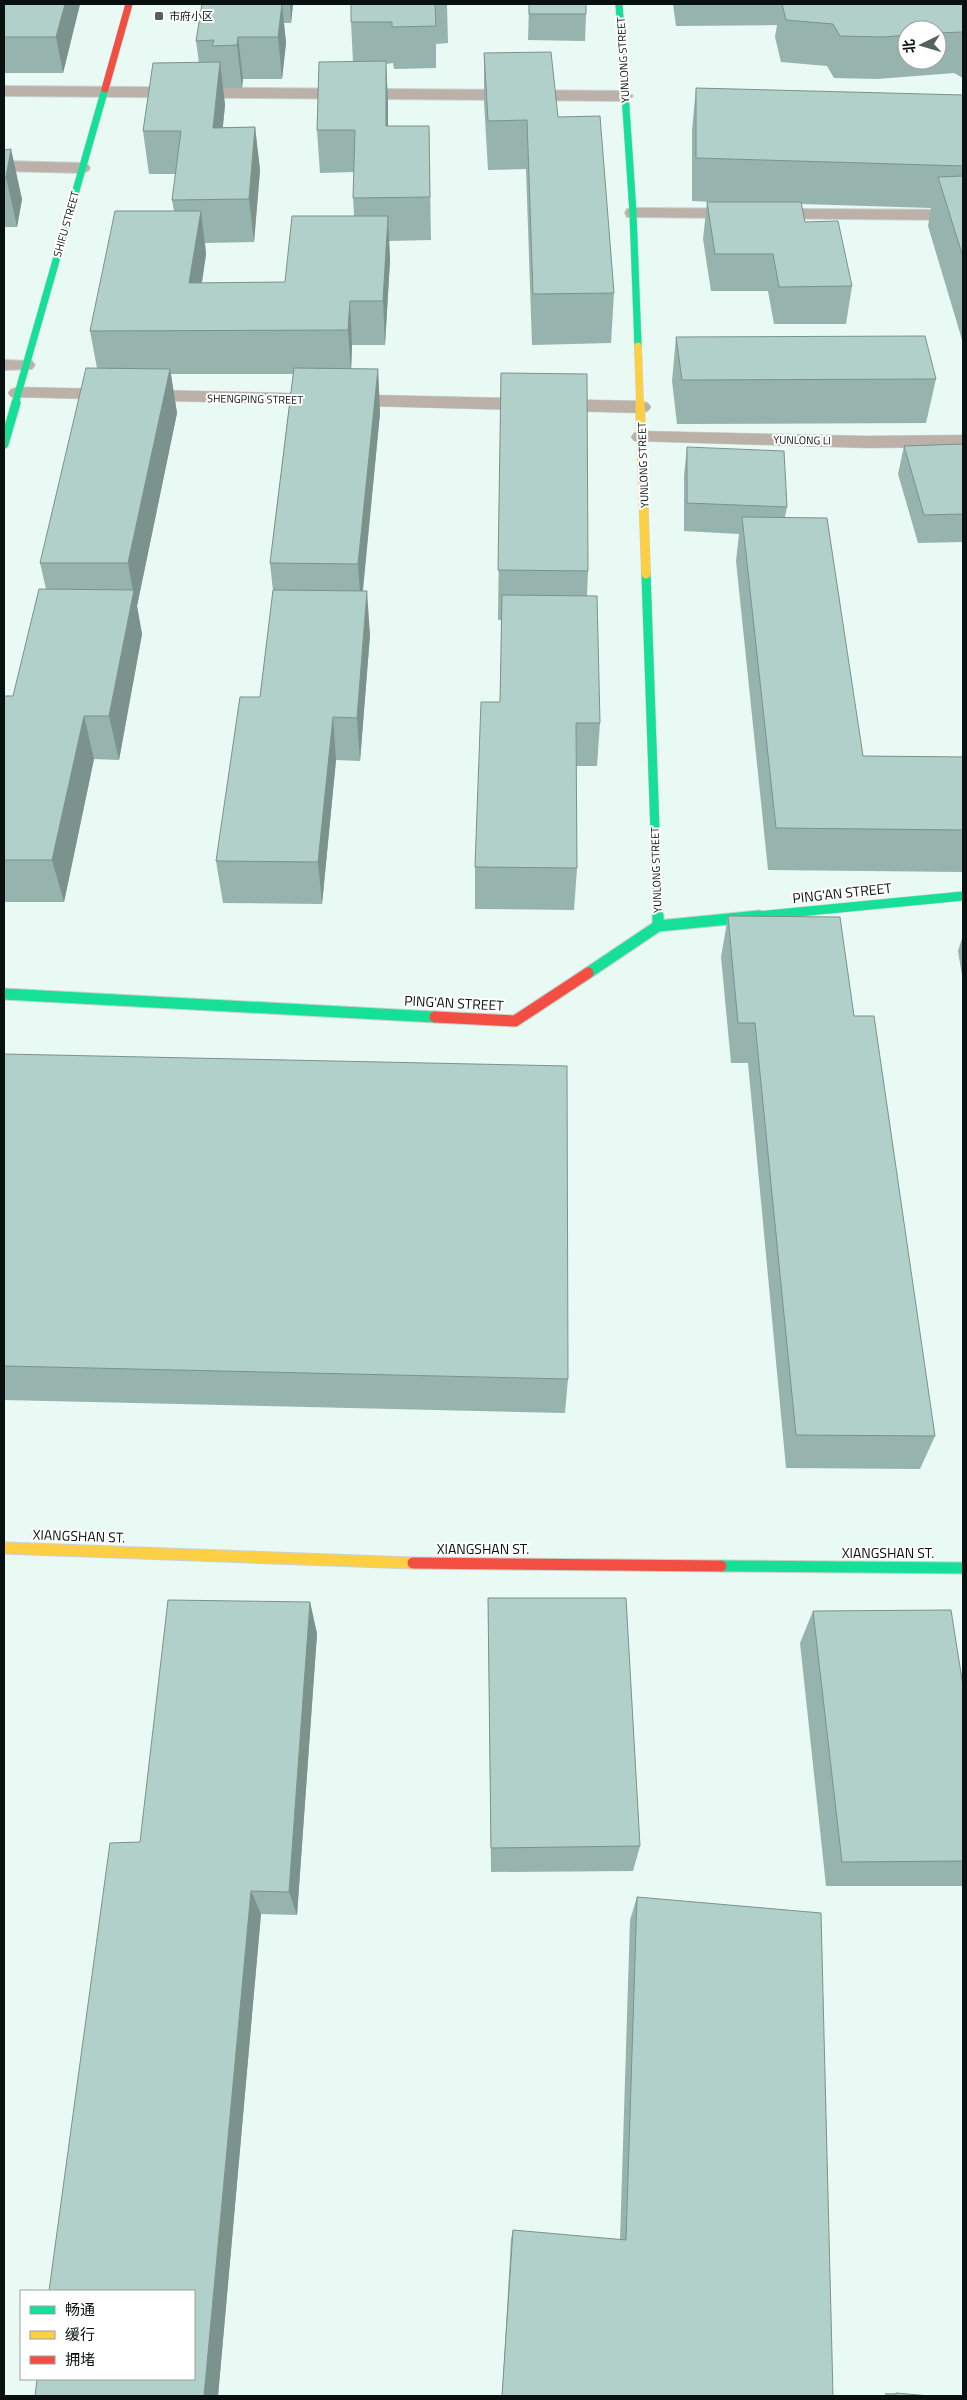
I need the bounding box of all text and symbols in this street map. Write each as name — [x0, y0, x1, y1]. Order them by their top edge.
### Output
place label: 市府小区 — [169, 8, 213, 24]
marker: 市府小区 — [153, 10, 165, 22]
street label: YUNLONG STREET — [613, 17, 633, 103]
north arrow — [897, 20, 947, 70]
text: 北 — [897, 38, 920, 54]
street label: SHIFU STREET — [49, 189, 83, 259]
street label: SHENGPING STREET — [207, 390, 303, 408]
street label: YUNLONG STREET — [633, 422, 652, 508]
street label: YUNLONG LI — [773, 432, 831, 448]
street label: YUNLONG STREET — [646, 827, 665, 913]
street label: PING'AN STREET — [791, 877, 893, 908]
street label: PING'AN STREET — [404, 989, 505, 1016]
street label: XIANGSHAN ST. — [32, 1523, 126, 1548]
street label: XIANGSHAN ST. — [437, 1538, 529, 1559]
street label: XIANGSHAN ST. — [842, 1542, 934, 1563]
legend — [20, 2290, 195, 2380]
text: 畅通 — [65, 2298, 95, 2321]
text: 缓行 — [65, 2323, 95, 2346]
text: 拥堵 — [65, 2348, 95, 2371]

